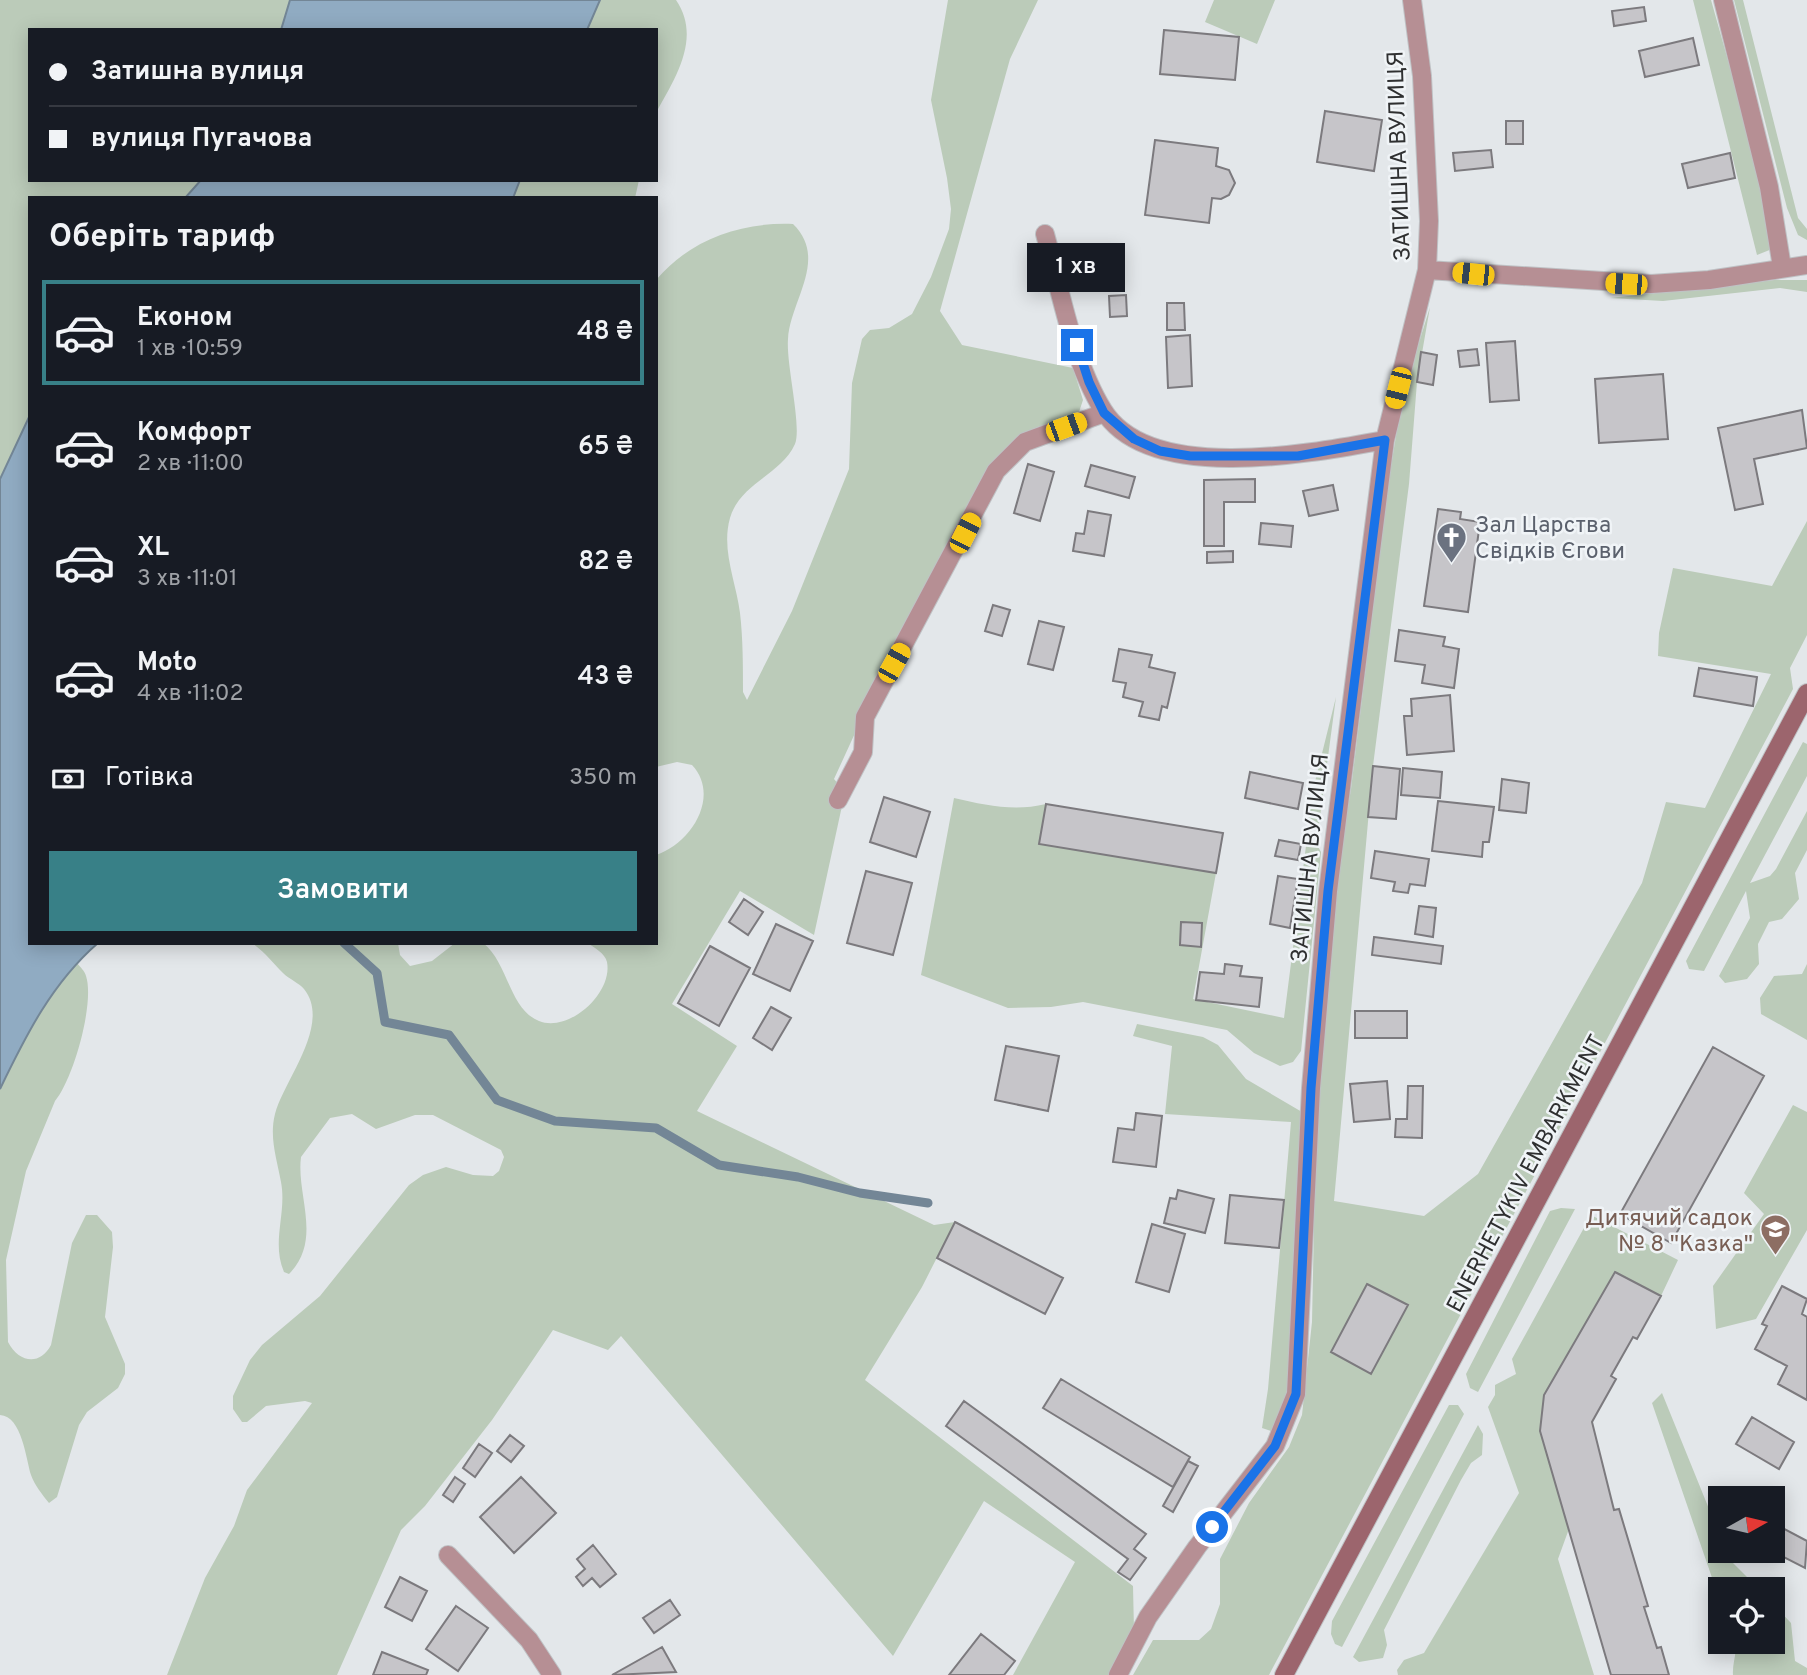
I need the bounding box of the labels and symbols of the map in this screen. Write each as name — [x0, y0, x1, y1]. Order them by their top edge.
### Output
street label: ЗАТИШНА ВУЛИЦЯ — [1382, 50, 1419, 262]
callout: 1 хв — [1028, 244, 1126, 292]
car — [1452, 261, 1495, 287]
car — [1605, 272, 1648, 296]
route end — [1061, 329, 1093, 361]
car — [1383, 365, 1414, 411]
car — [1043, 410, 1090, 444]
car — [947, 510, 984, 556]
place label: Зал Царства Свідків Єгови — [1475, 512, 1625, 567]
church icon: Зал Царства Свідків Єгови — [1435, 520, 1469, 564]
car — [875, 640, 914, 686]
street label: ЗАТИШНА ВУЛИЦЯ — [1286, 752, 1337, 964]
street label: ENERHETYKIV EMBARKMENT — [1441, 1030, 1613, 1318]
place label: Дитячий садок № 8 "Казка" — [1585, 1205, 1753, 1260]
school or university icon: Дитячий садок № 8 "Казка" — [1759, 1213, 1793, 1257]
north arrow — [1708, 1486, 1785, 1563]
route start — [1196, 1511, 1228, 1543]

